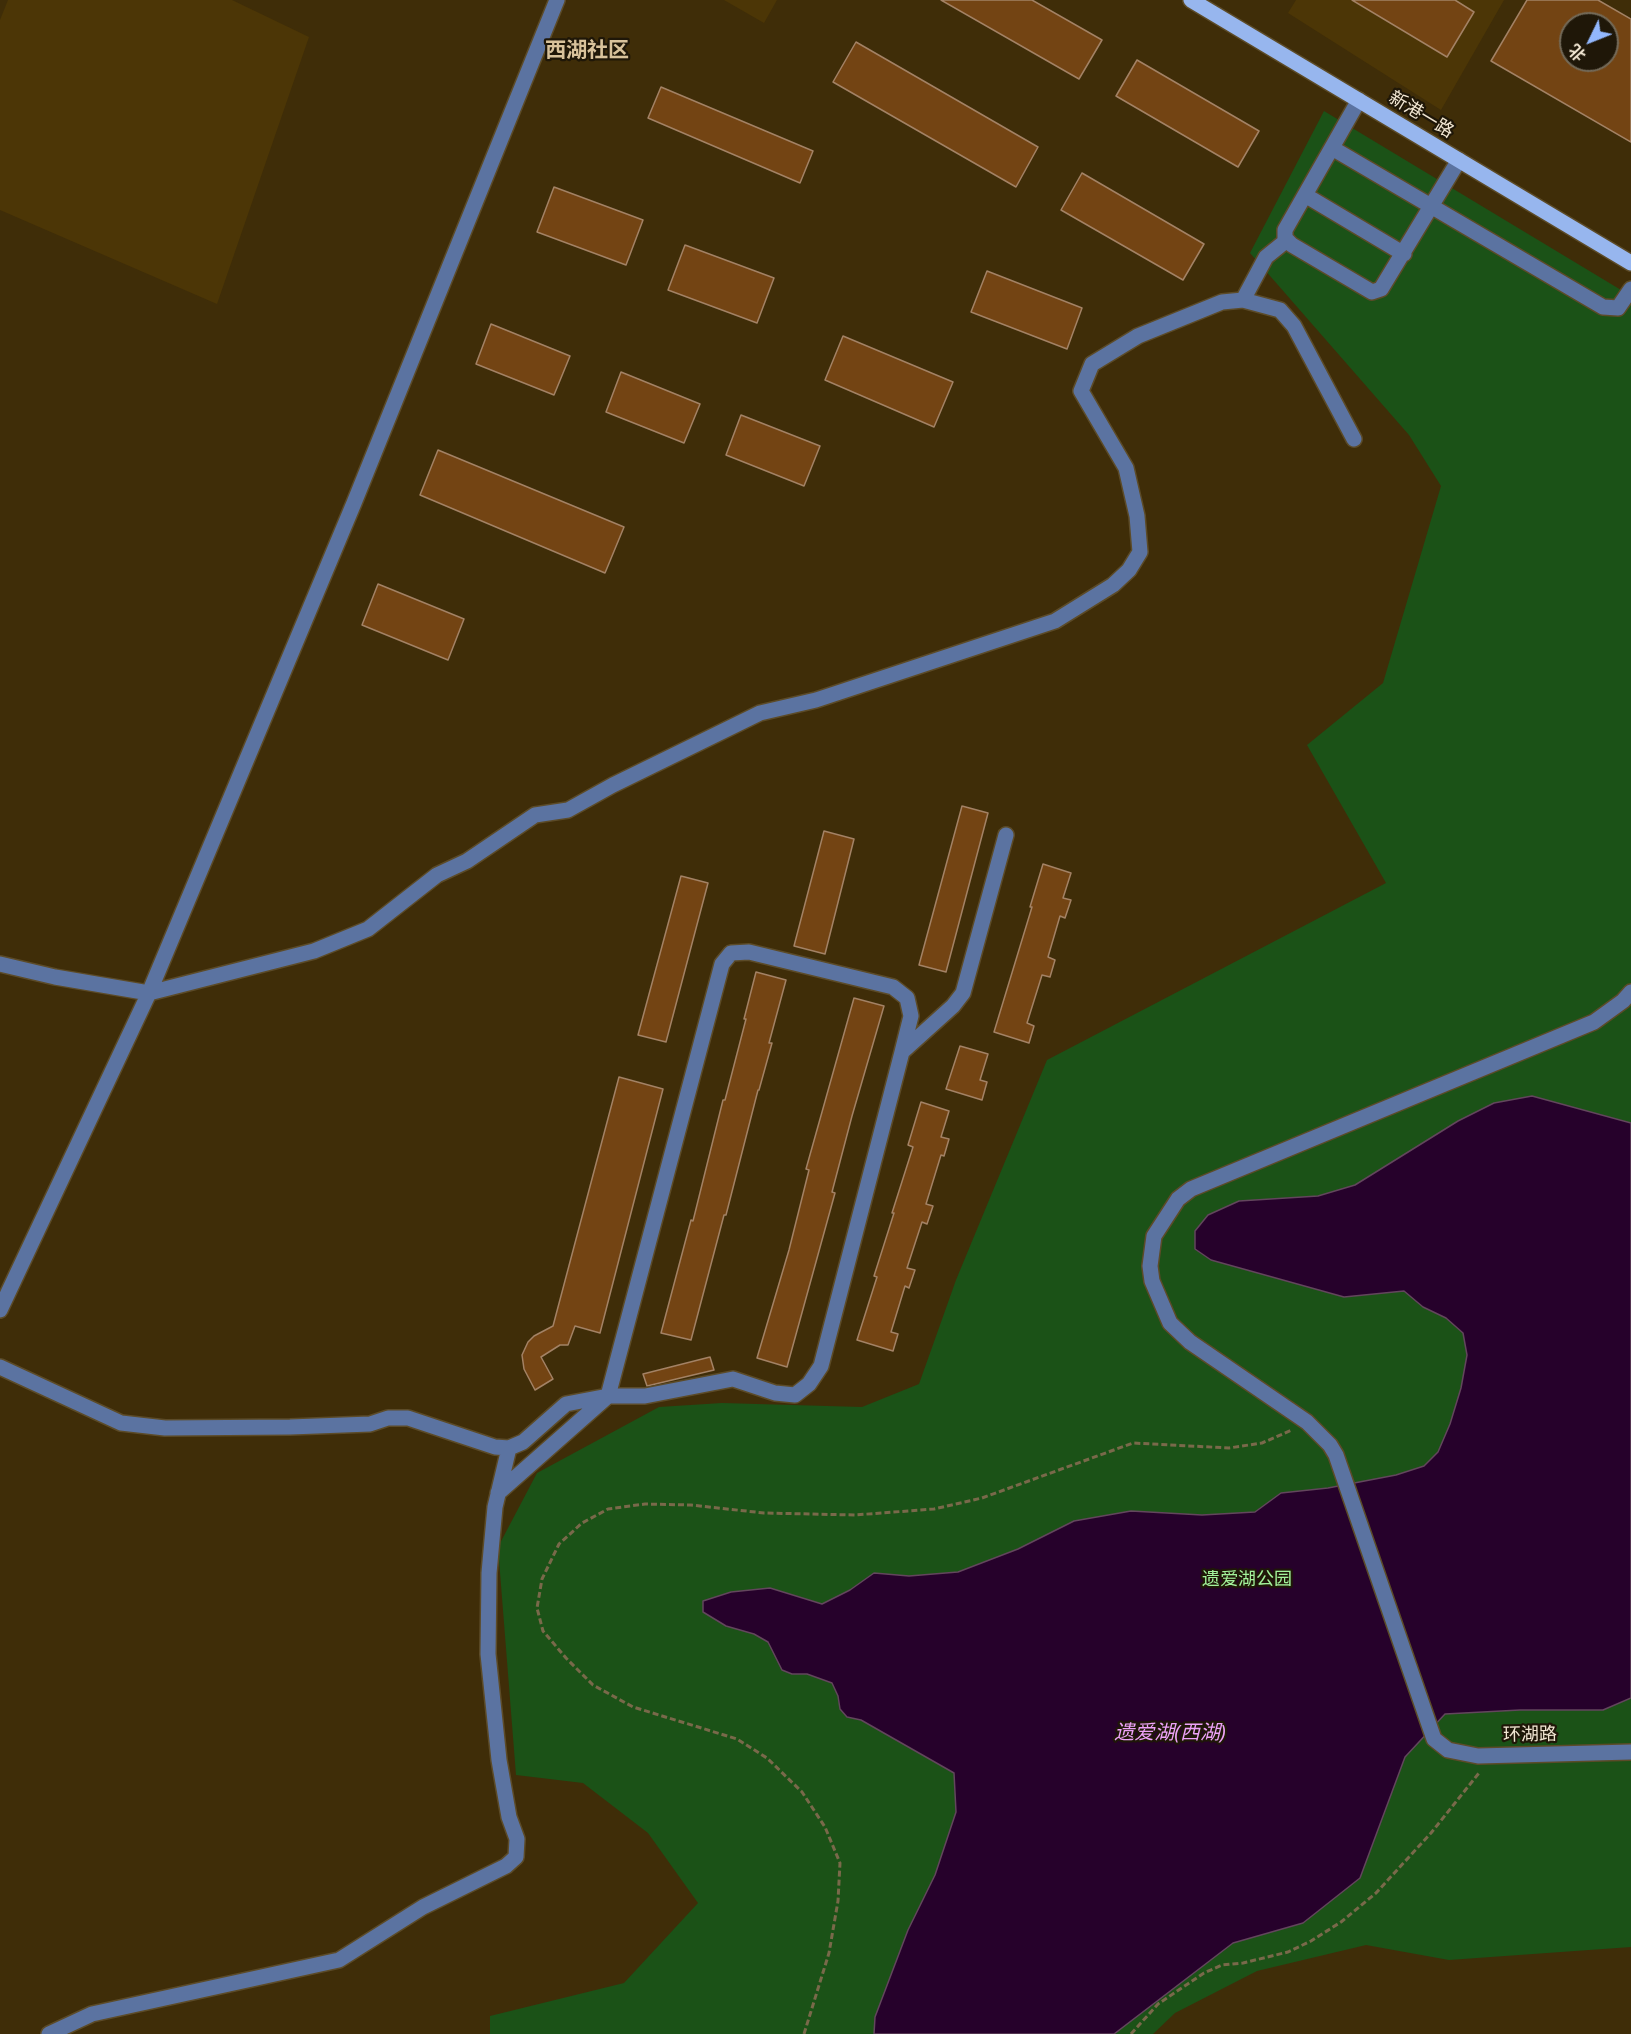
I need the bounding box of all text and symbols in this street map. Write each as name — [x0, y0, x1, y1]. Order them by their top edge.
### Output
north arrow — [1559, 12, 1619, 72]
district label: 西湖社区 — [545, 38, 629, 64]
text: 北 — [1564, 40, 1591, 66]
street label: 新港一路 — [1385, 87, 1457, 143]
park label: 遗爱湖公园 — [1202, 1569, 1292, 1591]
water label: 遗爱湖(西湖) — [1114, 1721, 1226, 1745]
street label: 环湖路 — [1503, 1724, 1557, 1746]

